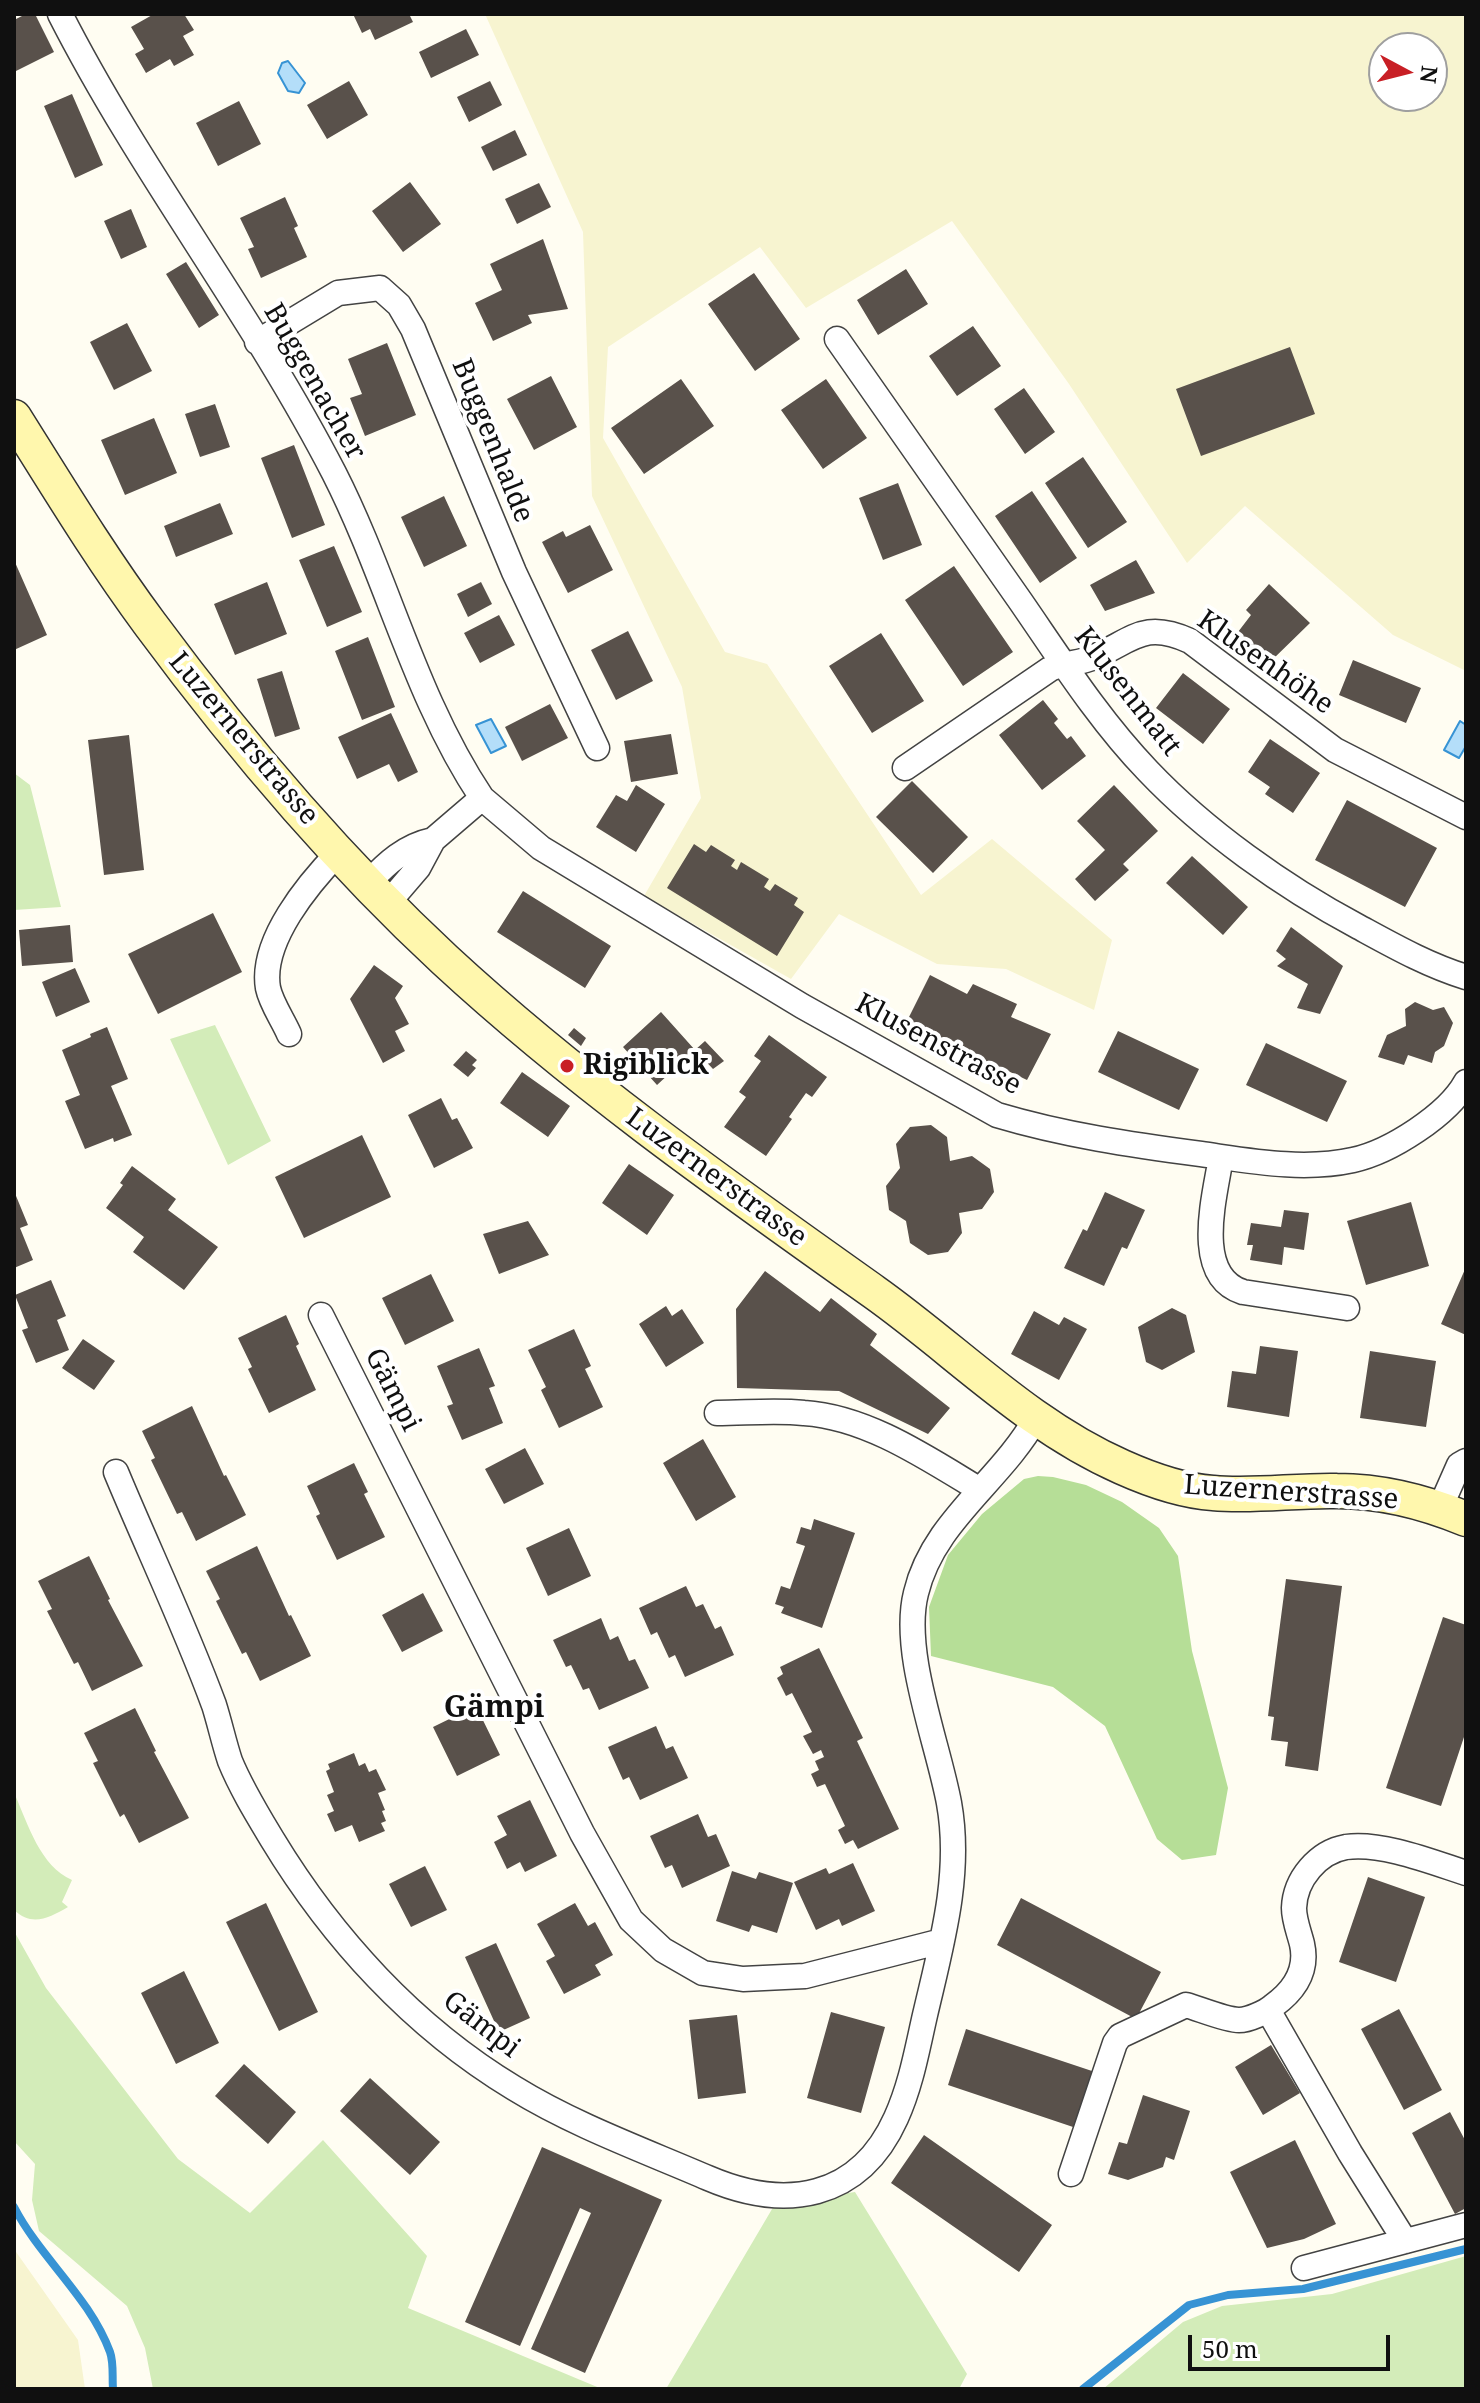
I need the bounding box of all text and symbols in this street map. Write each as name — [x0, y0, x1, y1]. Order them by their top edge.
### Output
north arrow — [1368, 32, 1448, 112]
text: N — [1414, 64, 1446, 85]
street label: Buggenacher — [256, 298, 372, 466]
street label: Buggenhalde — [444, 354, 540, 528]
street label: Klusenhöhe — [1190, 604, 1340, 722]
street label: Klusenmatt — [1066, 621, 1188, 763]
street label: Luzernerstrasse — [161, 646, 325, 832]
street label: Klusenstrasse — [849, 987, 1027, 1103]
place label: Rigiblick — [583, 1049, 709, 1083]
marker: Rigiblick — [558, 1057, 576, 1075]
street label: Luzernerstrasse — [619, 1101, 813, 1255]
street label: Gämpi — [357, 1343, 427, 1437]
street label: Luzernerstrasse — [1183, 1469, 1399, 1517]
district label: Gämpi — [444, 1690, 544, 1726]
street label: Gämpi — [436, 1985, 526, 2065]
scale bar — [1192, 2319, 1394, 2369]
text: 50 m — [1202, 2332, 1258, 2365]

